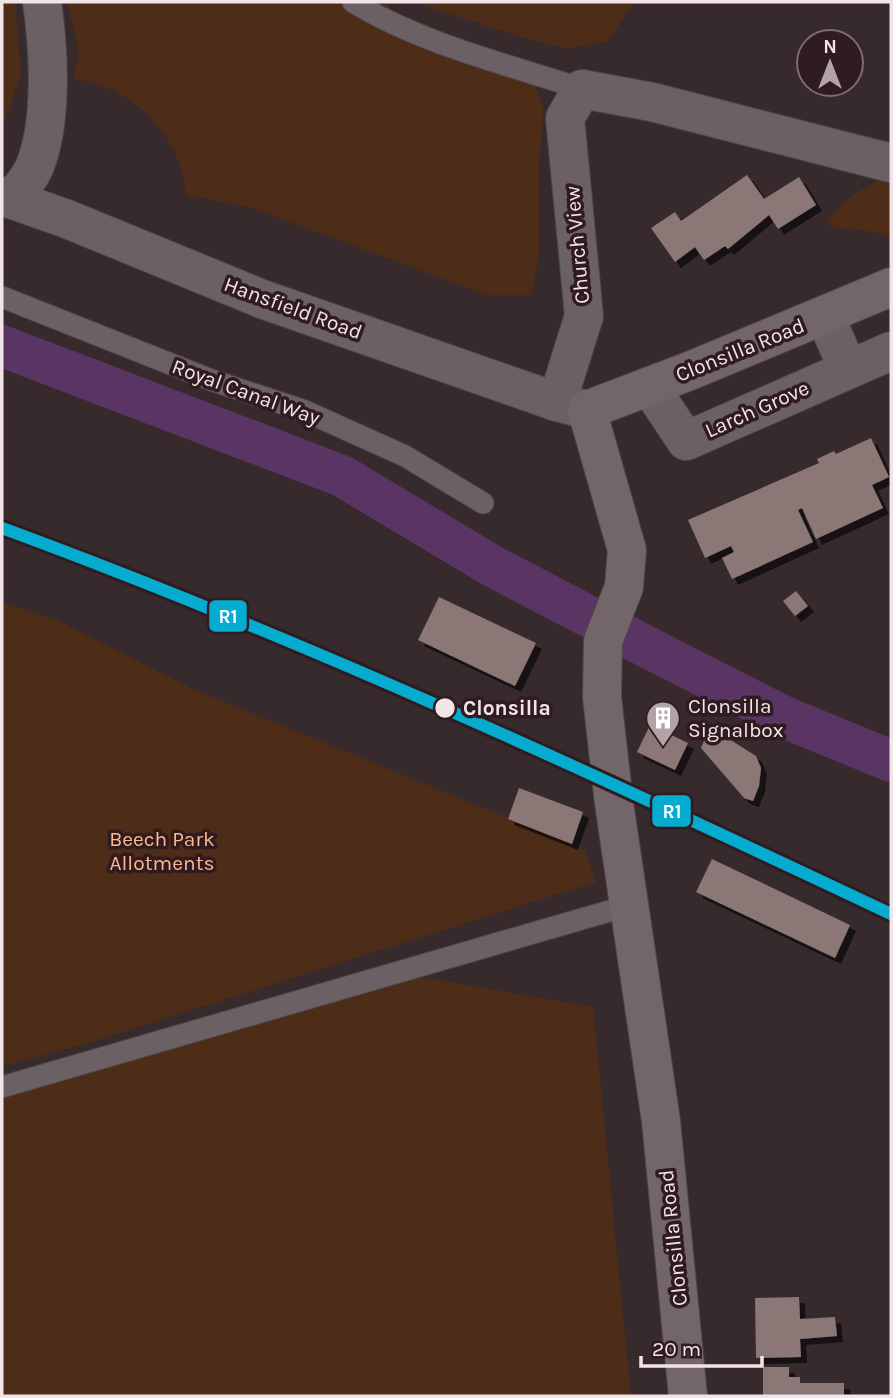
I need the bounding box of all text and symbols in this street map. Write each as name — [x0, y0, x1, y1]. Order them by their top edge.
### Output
north arrow — [795, 28, 865, 98]
text: N — [823, 36, 837, 58]
street label: Church View — [560, 185, 594, 305]
street label: Hansfield Road — [221, 272, 365, 344]
street label: Clonsilla Road — [672, 313, 808, 387]
street label: Royal Canal Way — [169, 354, 323, 430]
street label: Larch Grove — [701, 375, 813, 443]
line badge: R1 — [208, 599, 248, 633]
text: R1 — [218, 606, 238, 628]
place label: Clonsilla Signalbox — [688, 694, 784, 742]
marker: Clonsilla — [433, 696, 457, 720]
place label: Clonsilla — [463, 696, 551, 720]
building icon: Clonsilla Signalbox — [644, 699, 682, 748]
line badge: R1 — [651, 794, 692, 828]
text: R1 — [662, 801, 682, 823]
park label: Beech Park Allotments — [109, 827, 215, 875]
street label: Clonsilla Road — [654, 1169, 692, 1307]
scale bar — [641, 1324, 762, 1368]
text: 20 m — [652, 1337, 701, 1361]

